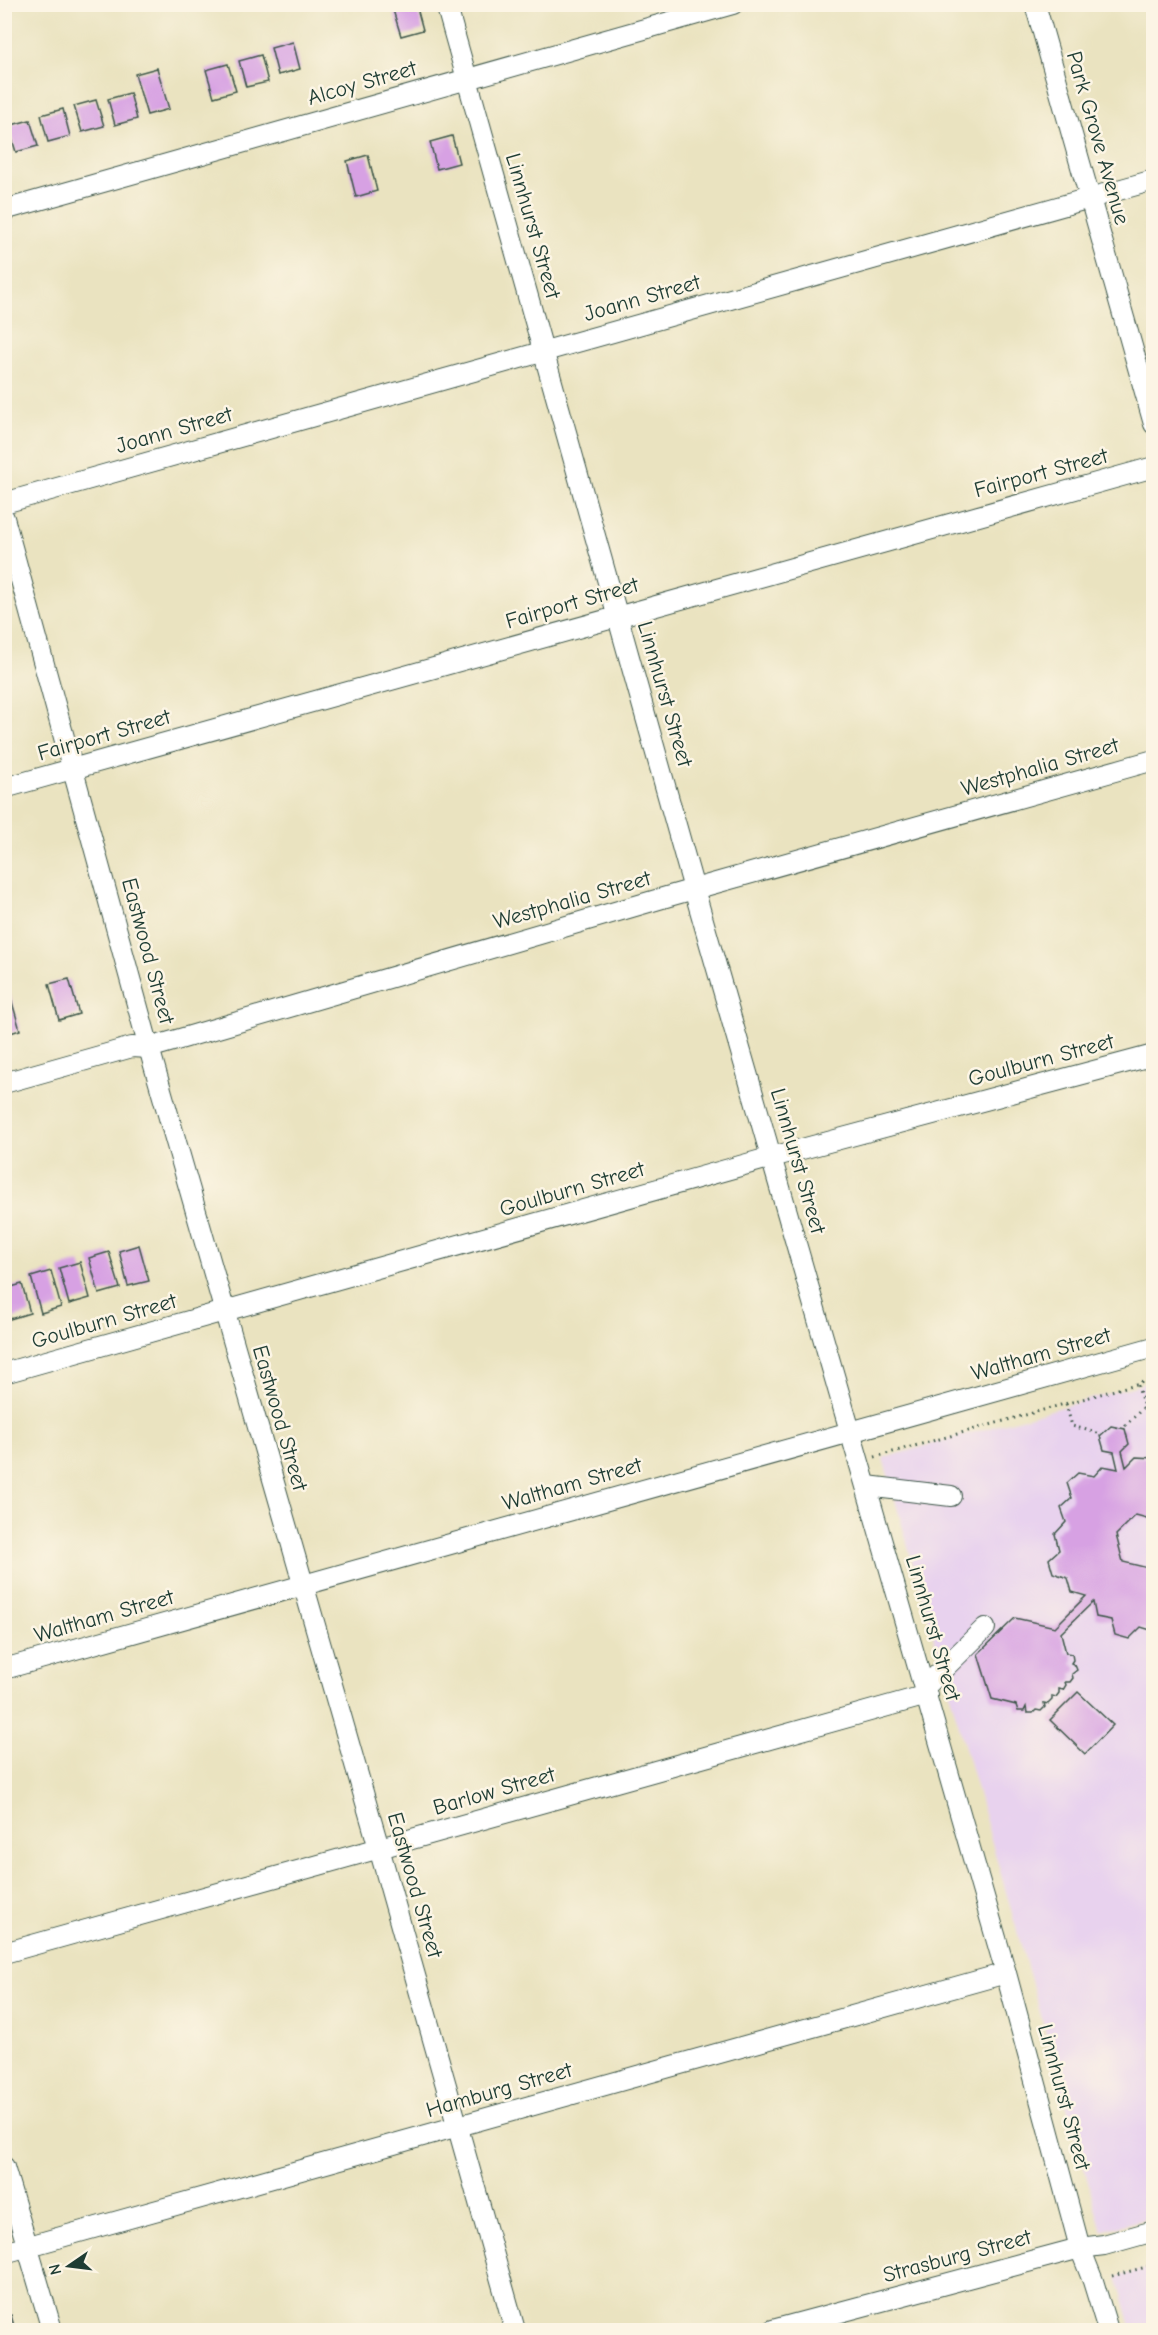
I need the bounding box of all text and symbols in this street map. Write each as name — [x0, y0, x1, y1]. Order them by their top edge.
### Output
street label: Park Grove Avenue — [1061, 48, 1135, 228]
street label: Alcoy Street — [305, 55, 420, 111]
street label: Linnhurst Street — [500, 150, 566, 302]
street label: Joann Street — [581, 269, 704, 327]
street label: Joann Street — [113, 401, 236, 459]
street label: Fairport Street — [971, 442, 1111, 503]
street label: Fairport Street — [502, 571, 642, 634]
street label: Linnhurst Street — [632, 618, 698, 770]
street label: Fairport Street — [34, 703, 174, 766]
street label: Westphalia Street — [958, 732, 1122, 802]
street label: Westphalia Street — [490, 865, 654, 935]
street label: Eastwood Street — [116, 875, 180, 1028]
street label: Goulburn Street — [965, 1028, 1117, 1092]
street label: Linnhurst Street — [765, 1085, 831, 1237]
street label: Goulburn Street — [496, 1156, 648, 1222]
street label: Goulburn Street — [28, 1288, 180, 1354]
street label: Waltham Street — [968, 1321, 1114, 1386]
street label: Eastwood Street — [247, 1342, 313, 1494]
street label: Waltham Street — [499, 1451, 645, 1516]
street label: Linnhurst Street — [900, 1552, 966, 1704]
street label: Waltham Street — [31, 1583, 177, 1648]
street label: Barlow Street — [430, 1761, 559, 1821]
street label: Eastwood Street — [382, 1809, 448, 1961]
street label: Linnhurst Street — [1032, 2021, 1096, 2173]
street label: Hamburg Street — [423, 2057, 576, 2123]
street label: Strasburg Street — [880, 2224, 1035, 2288]
north arrow — [39, 2236, 99, 2296]
text: N — [45, 2262, 65, 2277]

